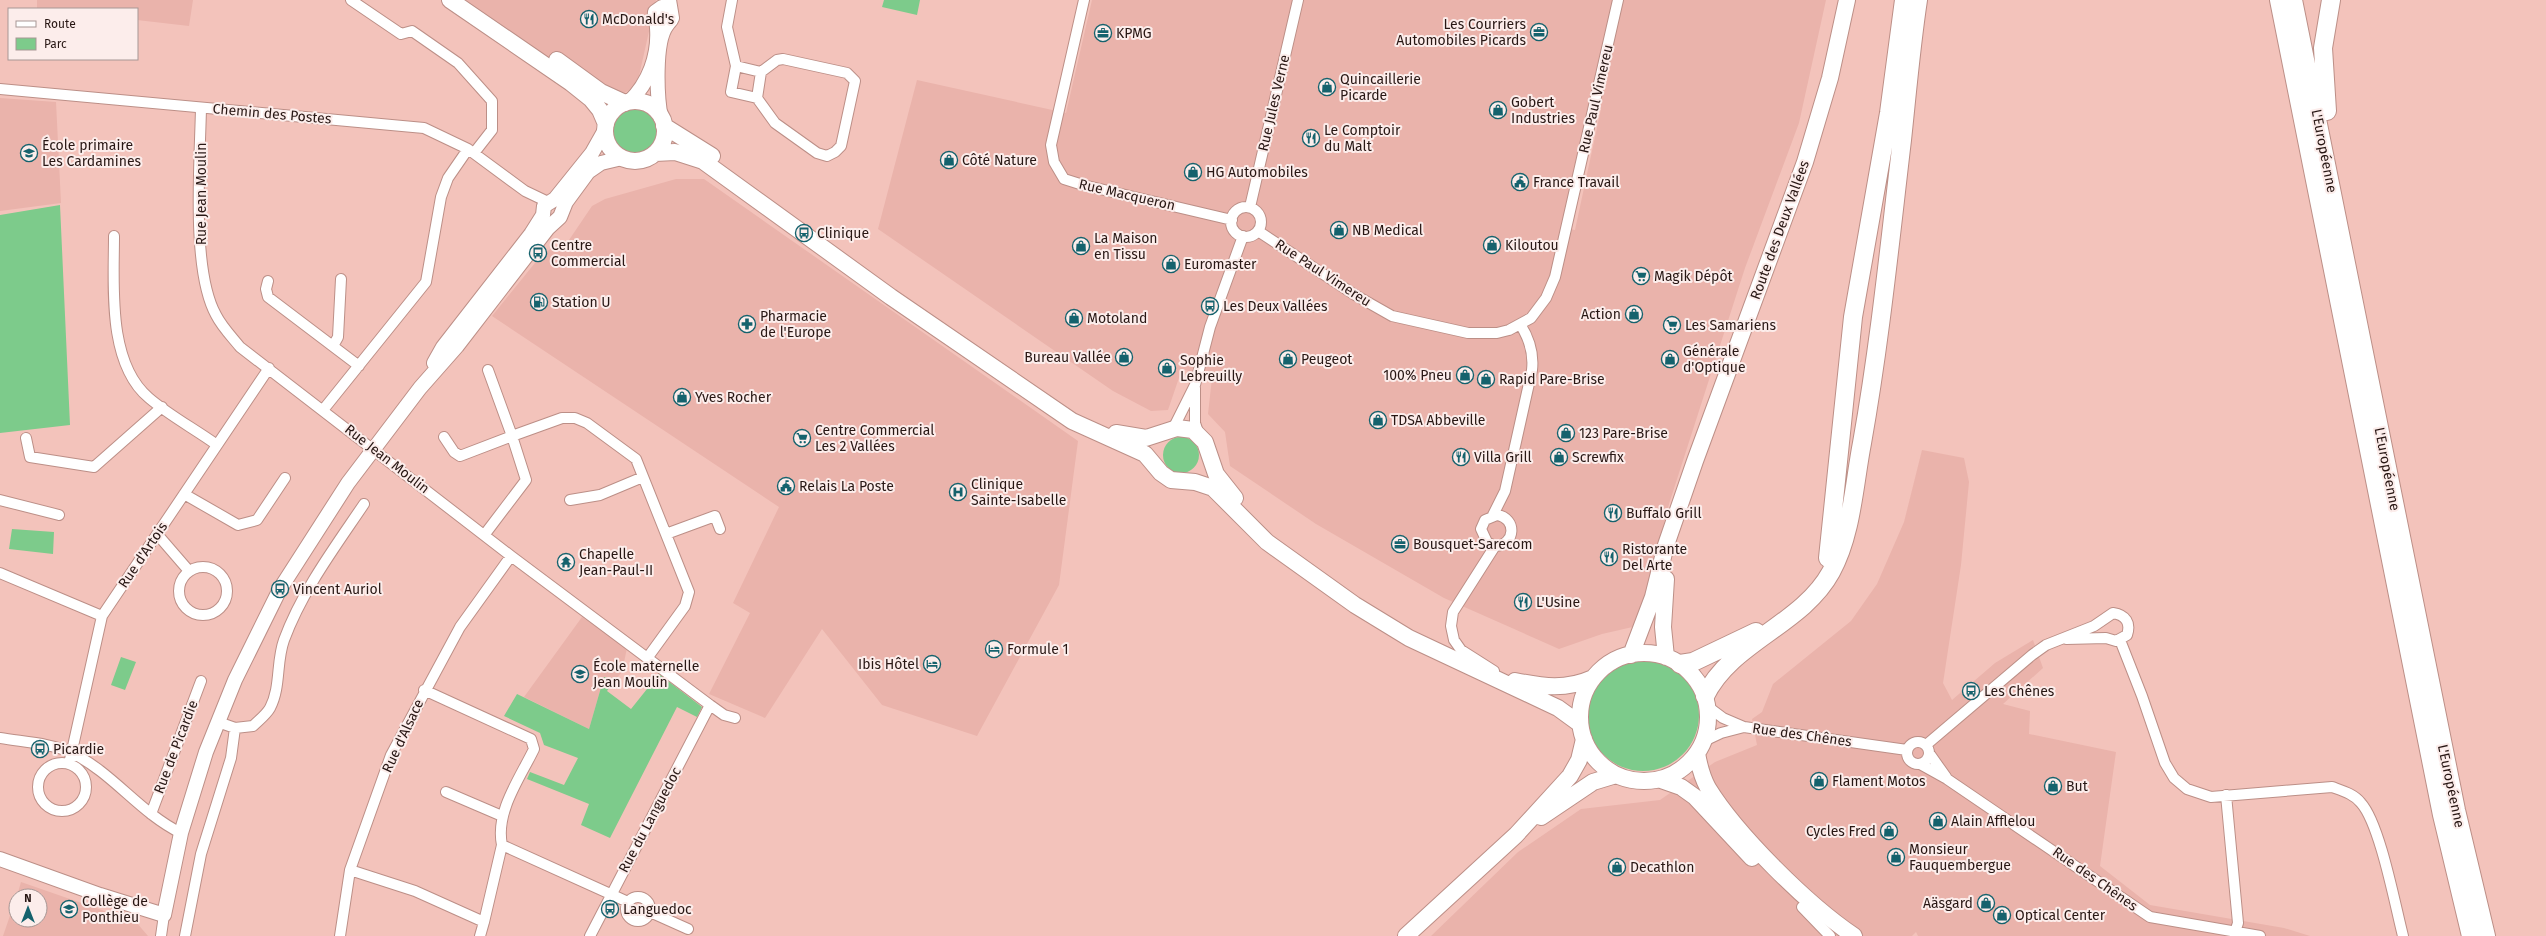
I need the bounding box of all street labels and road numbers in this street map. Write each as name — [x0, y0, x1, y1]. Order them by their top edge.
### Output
street label: Rue Paul Vimereu — [1575, 43, 1617, 155]
street label: Rue Jules Verne — [1255, 53, 1293, 153]
street label: Chemin des Postes — [212, 100, 333, 128]
street label: L'Européenne — [2308, 108, 2340, 194]
street label: Rue Jean Moulin — [193, 143, 210, 245]
street label: Route des Deux Vallées — [1747, 158, 1813, 302]
street label: Rue Macqueron — [1077, 176, 1177, 214]
street label: Rue Paul Vimereu — [1272, 236, 1374, 310]
street label: Rue Jean Moulin — [341, 421, 433, 497]
street label: L'Européenne — [2371, 426, 2403, 512]
street label: Rue d'Artois — [115, 518, 172, 591]
street label: Rue d'Alsace — [379, 697, 427, 775]
street label: Rue de Picardie — [150, 698, 202, 796]
street label: Rue des Chênes — [1751, 720, 1853, 750]
street label: L'Européenne — [2434, 743, 2468, 829]
street label: Rue du Languedoc — [615, 764, 685, 876]
street label: Rue des Chênes — [2049, 843, 2141, 915]

